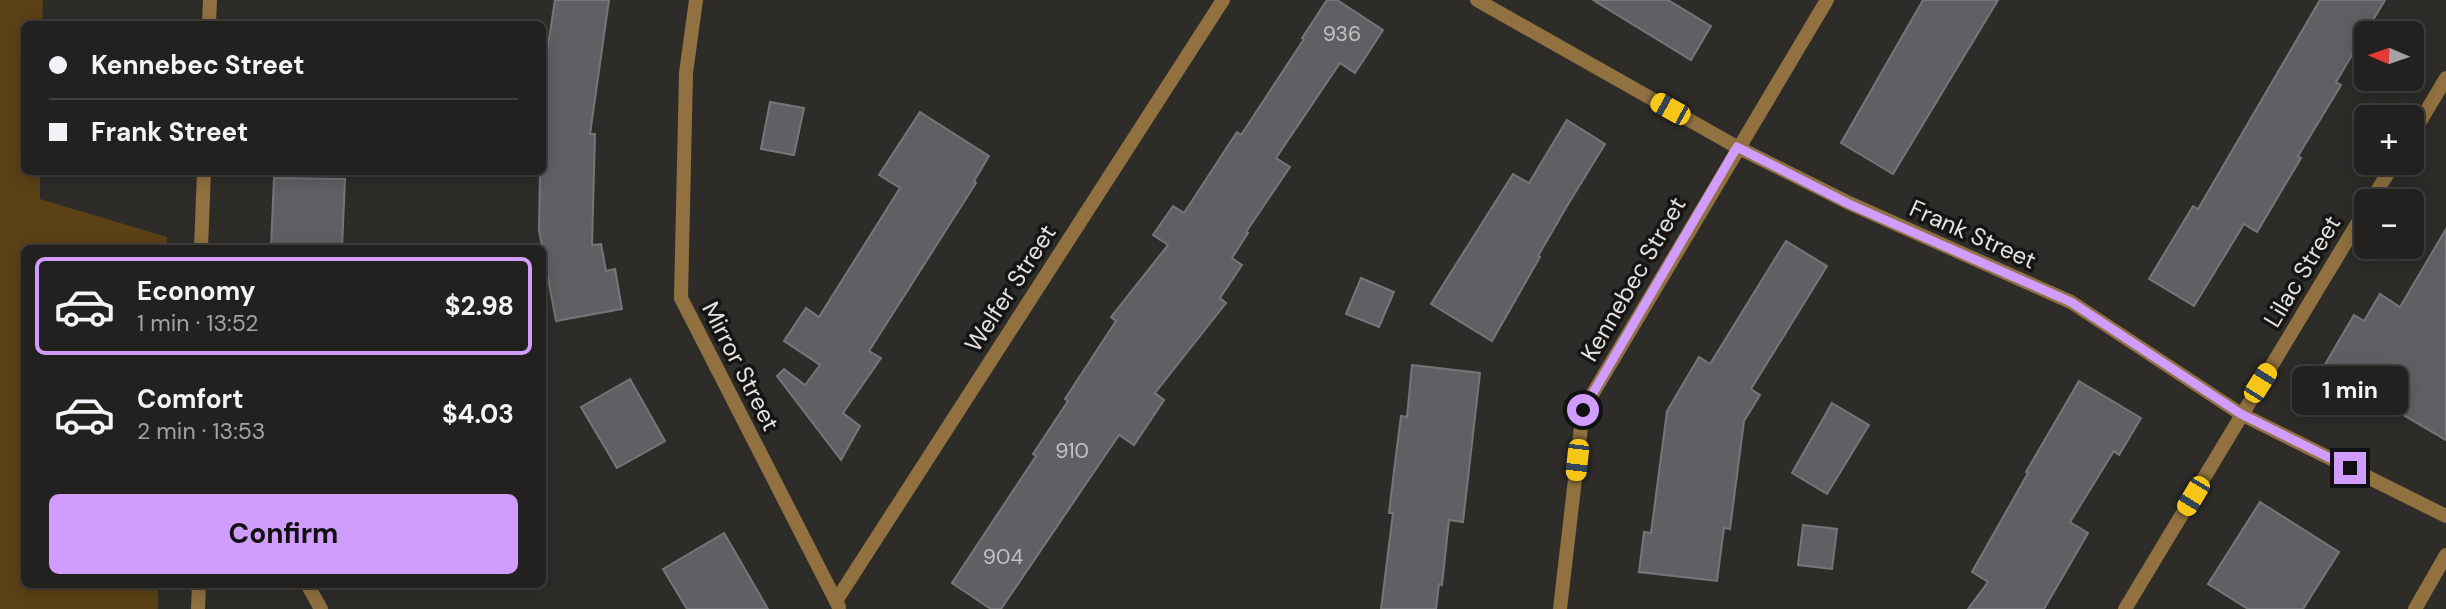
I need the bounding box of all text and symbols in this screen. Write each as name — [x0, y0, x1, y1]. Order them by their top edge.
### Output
house number: 936 — [1323, 20, 1361, 48]
north arrow — [2354, 21, 2424, 91]
map controls — [2354, 21, 2424, 259]
text: Kennebec Street — [91, 48, 305, 82]
car — [1647, 90, 1694, 128]
button: + — [2354, 105, 2424, 175]
text: Frank Street — [91, 115, 248, 149]
button: − — [2354, 189, 2424, 259]
street label: Kennebec Street — [1573, 191, 1693, 367]
street label: Frank Street — [1905, 192, 2041, 276]
street label: Lilac Street — [2257, 209, 2347, 333]
street label: Welfer Street — [957, 219, 1063, 357]
text: Economy — [137, 274, 255, 308]
icon: car — [53, 275, 116, 338]
text: $2.98 — [445, 289, 514, 323]
street label: Mirror Street — [695, 296, 787, 436]
text: 1 min · 13:52 — [137, 308, 259, 338]
car — [2240, 360, 2281, 406]
callout: 1 min — [2292, 366, 2408, 416]
text: 1 min — [2322, 375, 2378, 405]
text: Comfort — [137, 382, 243, 416]
icon: car — [53, 383, 116, 446]
route start — [1567, 394, 1599, 426]
text: $4.03 — [442, 397, 514, 431]
text: 2 min · 13:53 — [137, 416, 265, 446]
house number: 910 — [1055, 437, 1089, 465]
car — [1565, 438, 1590, 482]
route end — [2334, 452, 2366, 484]
car — [2174, 473, 2213, 519]
button: Confirm — [49, 494, 518, 574]
house number: 904 — [983, 543, 1023, 571]

